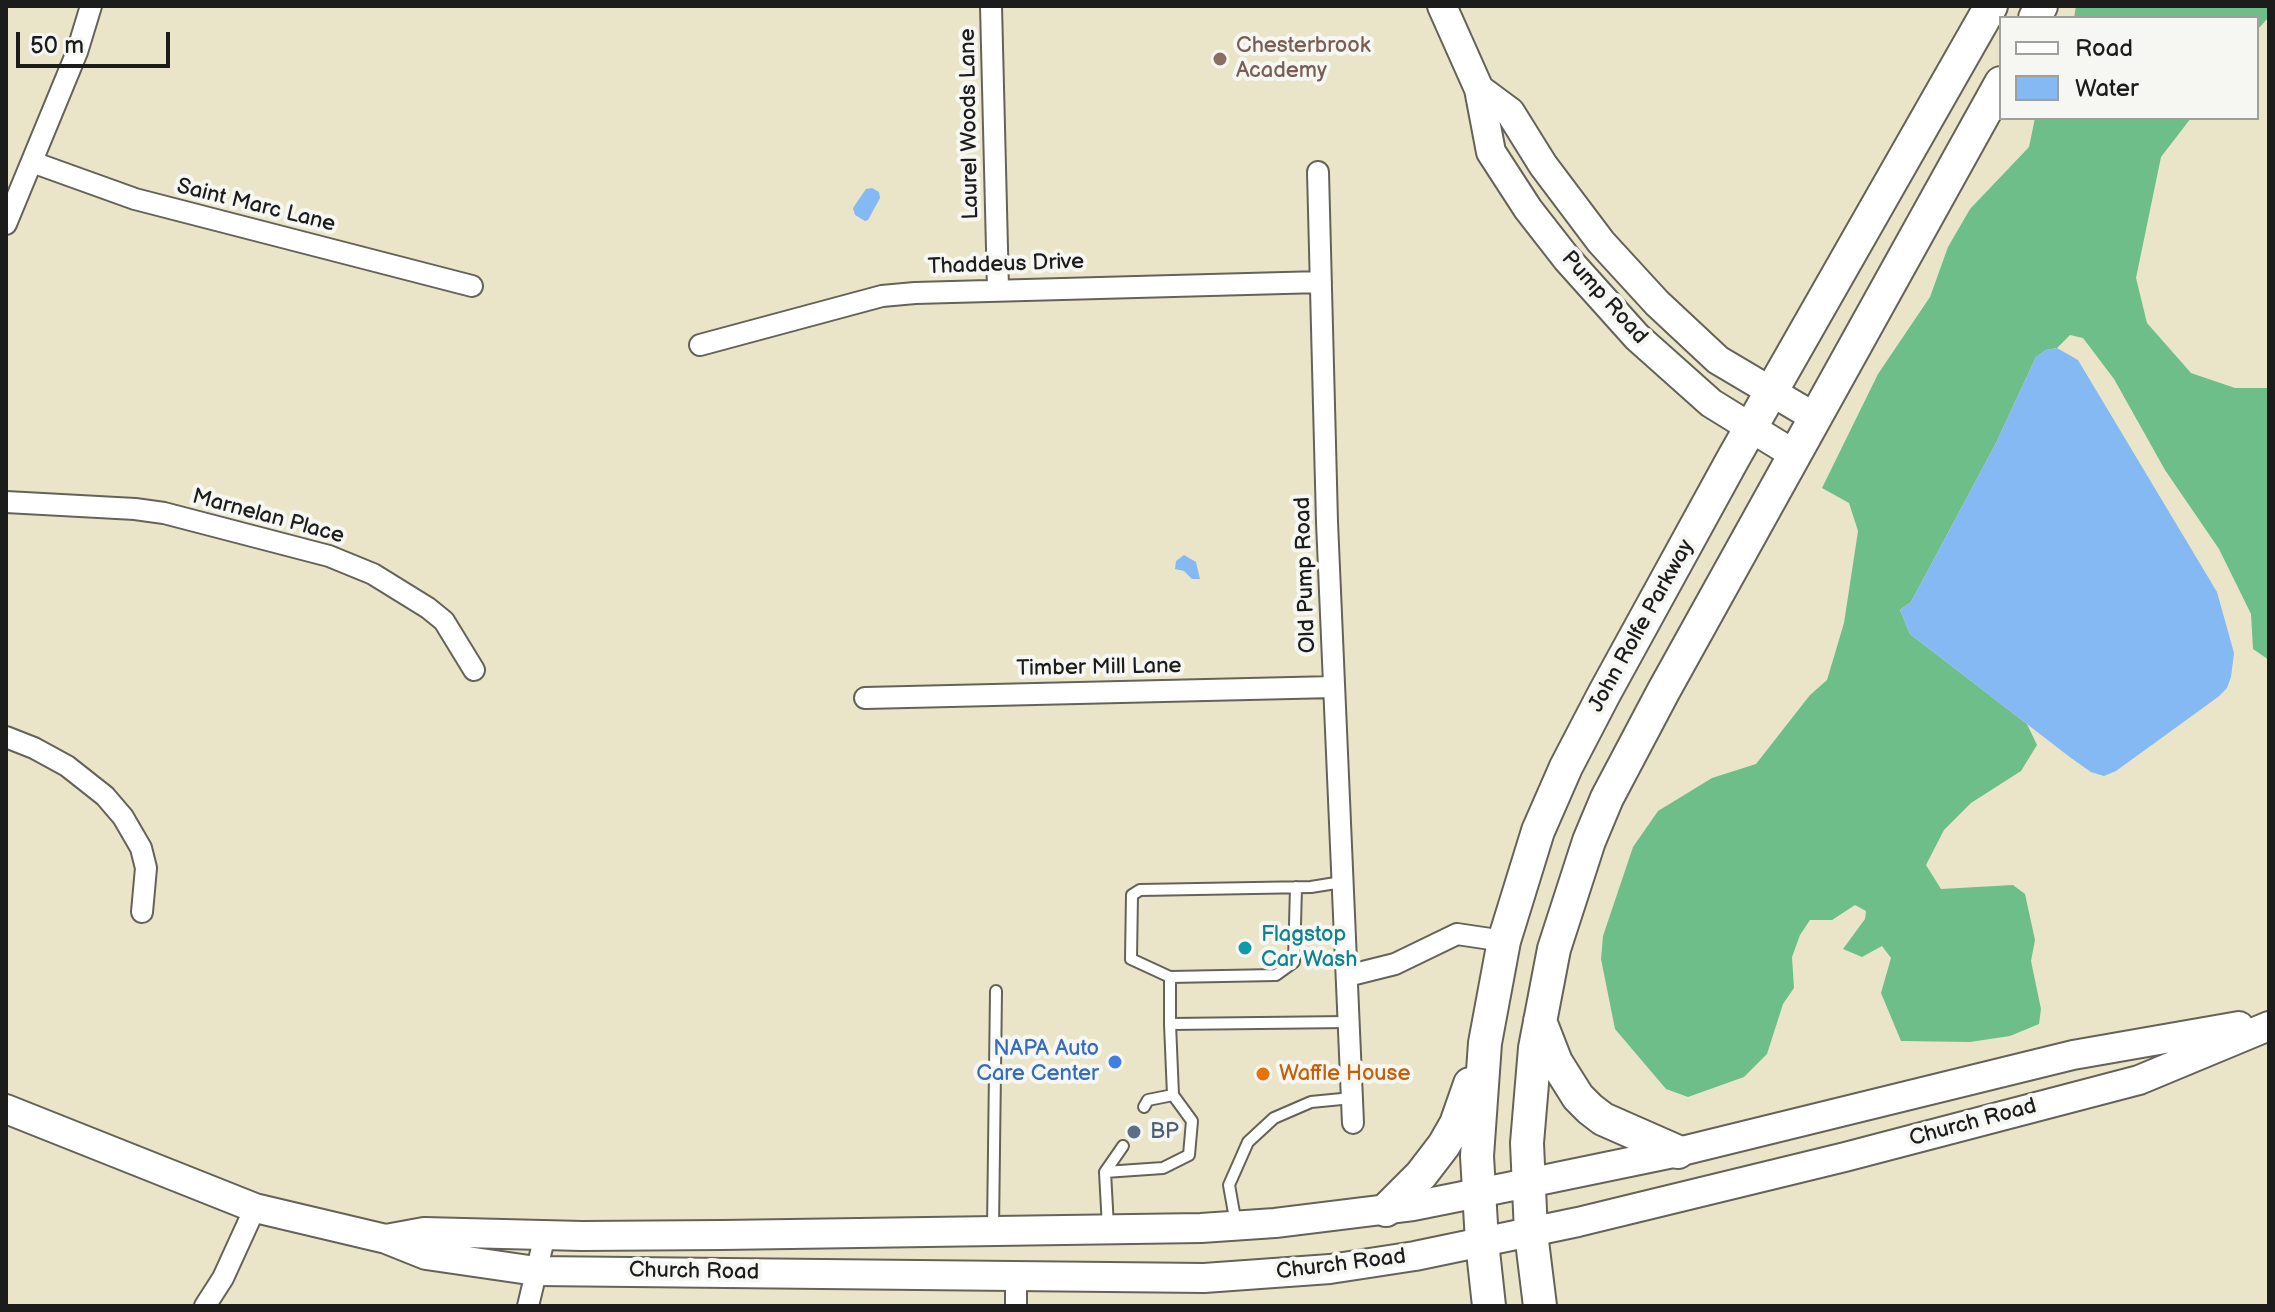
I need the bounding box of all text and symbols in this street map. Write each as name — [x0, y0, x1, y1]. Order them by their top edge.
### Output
scale bar — [20, 16, 174, 66]
legend — [1999, 16, 2259, 120]
street label: Laurel Woods Lane — [955, 28, 985, 220]
text: 50 m — [30, 31, 84, 60]
place label: Chesterbrook Academy — [1236, 33, 1370, 84]
text: Road — [2075, 34, 2133, 63]
marker: Chesterbrook Academy — [1211, 50, 1229, 68]
text: Water — [2075, 74, 2139, 103]
street label: Saint Marc Lane — [174, 174, 338, 238]
street label: Pump Road — [1555, 246, 1653, 350]
street label: Thaddeus Drive — [927, 249, 1085, 281]
street label: Marnelan Place — [189, 484, 347, 550]
street label: Old Pump Road — [1290, 496, 1322, 654]
street label: John Rolfe Parkway — [1584, 535, 1700, 717]
street label: Timber Mill Lane — [1016, 653, 1182, 683]
place label: Flagstop Car Wash — [1261, 922, 1357, 974]
marker: Flagstop Car Wash — [1236, 939, 1254, 957]
place label: NAPA Auto Care Center — [976, 1036, 1099, 1088]
marker: NAPA Auto Care Center — [1106, 1053, 1124, 1071]
place label: Waffle House — [1279, 1061, 1410, 1087]
marker: Waffle House — [1254, 1065, 1272, 1083]
street label: Church Road — [1907, 1093, 2039, 1153]
place label: BP — [1150, 1119, 1179, 1145]
marker: BP — [1125, 1123, 1143, 1141]
street label: Church Road — [1275, 1244, 1407, 1286]
street label: Church Road — [629, 1258, 759, 1286]

